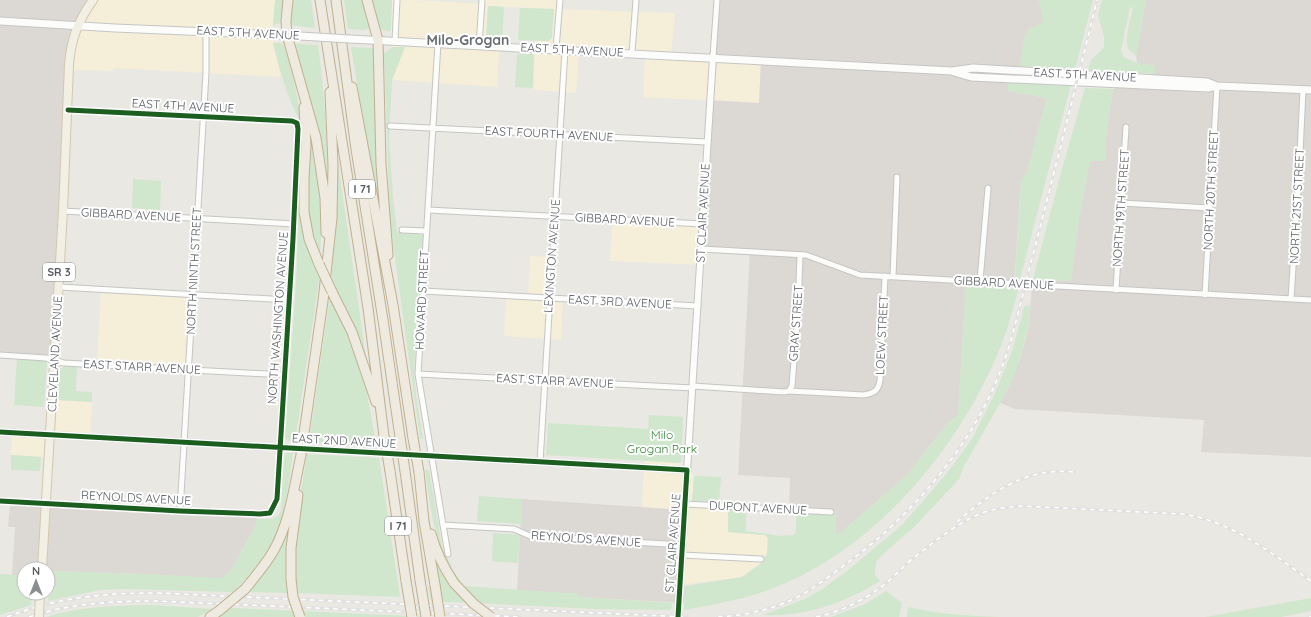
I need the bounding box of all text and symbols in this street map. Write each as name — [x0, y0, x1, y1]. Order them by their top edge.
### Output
street label: EAST 5TH AVENUE — [196, 22, 300, 43]
district label: Milo-Grogan — [427, 31, 509, 49]
street label: EAST 5TH AVENUE — [520, 39, 624, 60]
street label: EAST 5TH AVENUE — [1033, 64, 1137, 85]
street label: EAST 4TH AVENUE — [131, 95, 235, 116]
street label: EAST FOURTH AVENUE — [484, 123, 614, 144]
street label: NORTH 20TH STREET — [1200, 129, 1221, 251]
street label: NORTH 19TH STREET — [1109, 148, 1132, 267]
street label: NORTH 21ST STREET — [1286, 148, 1307, 264]
street label: ST CLAIR AVENUE — [692, 163, 713, 263]
road number: I 71 — [349, 180, 375, 198]
street label: LEXINGTON AVENUE — [540, 198, 563, 313]
street label: GIBBARD AVENUE — [81, 204, 182, 225]
street label: NORTH NINTH STREET — [183, 207, 204, 335]
street label: GIBBARD AVENUE — [575, 209, 676, 230]
street label: NORTH WASHINGTON AVENUE — [264, 231, 291, 405]
street label: HOWARD STREET — [411, 250, 432, 350]
road number: SR 3 — [43, 263, 75, 281]
street label: GIBBARD AVENUE — [954, 272, 1055, 293]
street label: GRAY STREET — [785, 284, 806, 362]
street label: EAST 3RD AVENUE — [568, 291, 672, 312]
street label: CLEVELAND AVENUE — [44, 295, 65, 412]
street label: LOEW STREET — [872, 295, 891, 375]
street label: EAST STARR AVENUE — [83, 356, 201, 377]
street label: EAST STARR AVENUE — [496, 370, 614, 391]
park label: Milo Grogan Park — [627, 427, 697, 456]
street label: EAST 2ND AVENUE — [291, 430, 397, 451]
street label: REYNOLDS AVENUE — [81, 487, 192, 508]
street label: ST CLAIR AVENUE — [662, 493, 683, 593]
street label: DUPONT AVENUE — [709, 497, 808, 518]
road number: I 71 — [385, 517, 411, 535]
street label: REYNOLDS AVENUE — [531, 527, 642, 550]
north arrow — [16, 561, 56, 601]
text: N — [32, 564, 40, 578]

